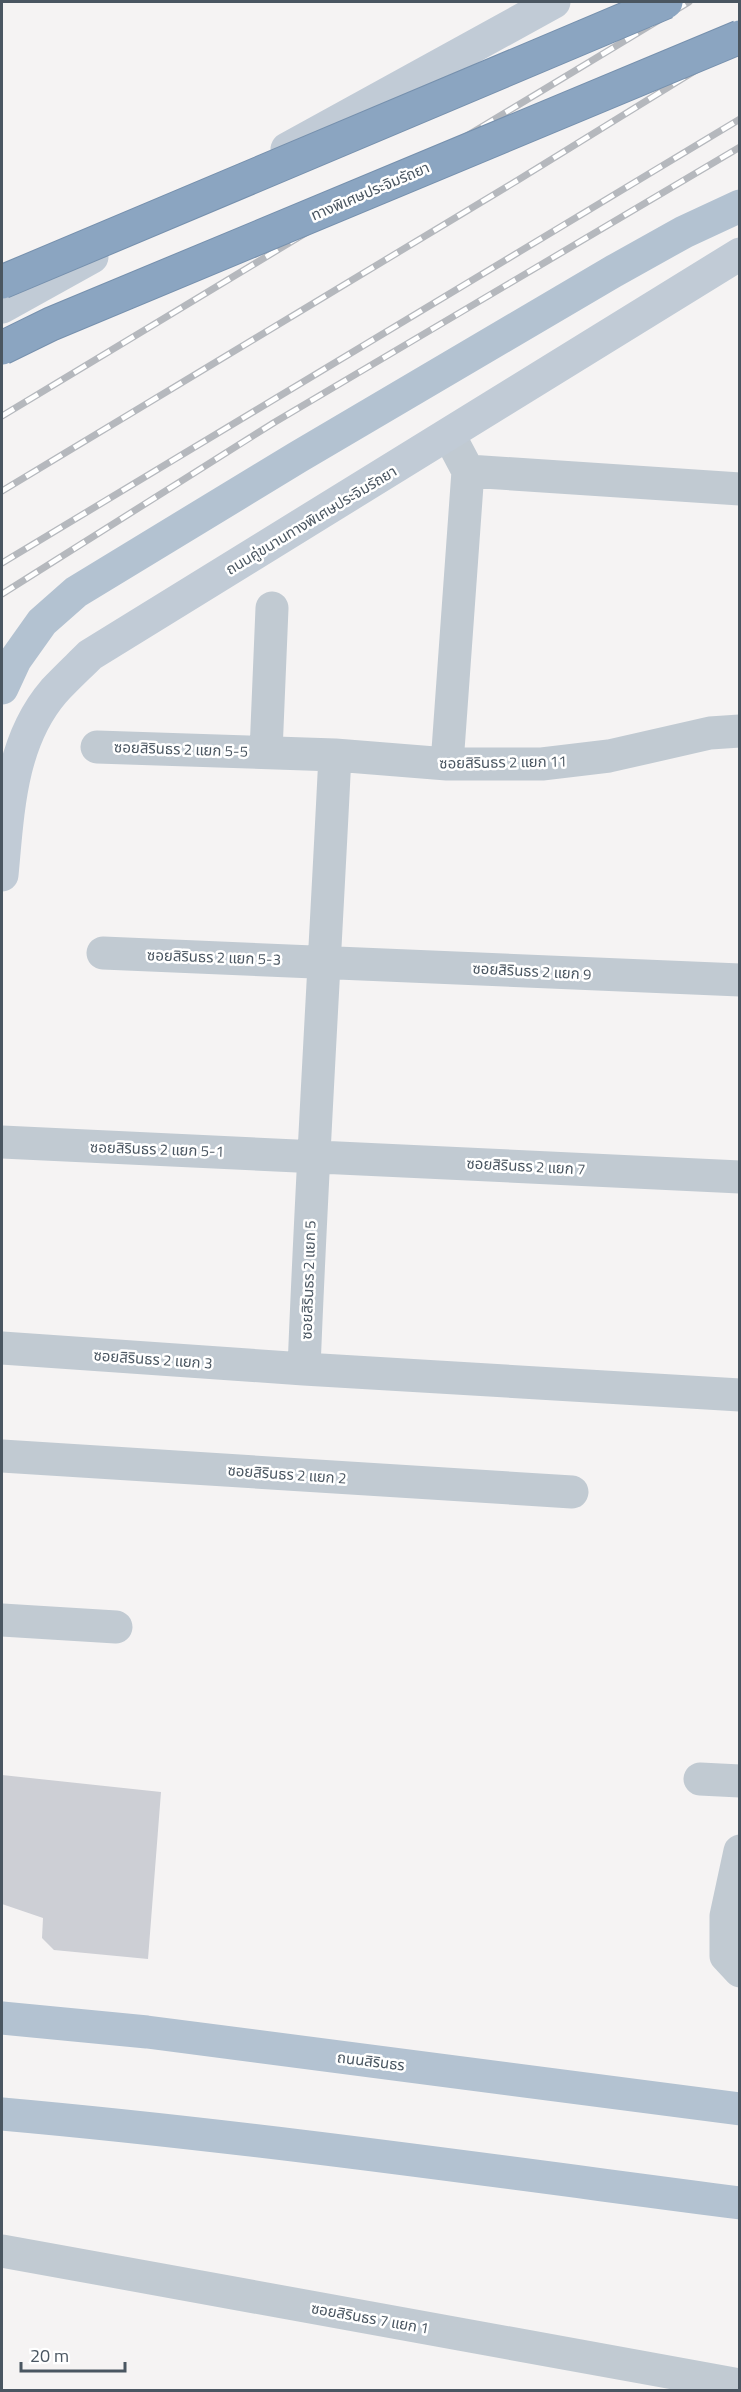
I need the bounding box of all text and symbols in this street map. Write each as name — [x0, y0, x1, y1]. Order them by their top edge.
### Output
street label: ทางพิเศษประจิมรัถยา — [307, 156, 433, 226]
street label: ถนนคู่ขนานทางพิเศษประจิมรัถยา — [221, 460, 401, 580]
street label: ซอยสิรินธร 2 แยก 5-5 — [114, 735, 248, 763]
street label: ซอยสิรินธร 2 แยก 11 — [439, 749, 567, 775]
street label: ซอยสิรินธร 2 แยก 5-3 — [147, 943, 281, 971]
street label: ซอยสิรินธร 2 แยก 9 — [472, 956, 592, 986]
street label: ซอยสิรินธร 2 แยก 5-1 — [90, 1135, 224, 1163]
street label: ซอยสิรินธร 2 แยก 7 — [466, 1151, 586, 1181]
street label: ซอยสิรินธร 2 แยก 5 — [294, 1220, 322, 1340]
street label: ซอยสิรินธร 2 แยก 3 — [93, 1343, 213, 1375]
street label: ซอยสิรินธร 2 แยก 2 — [227, 1458, 347, 1490]
street label: ถนนสิรินธร — [336, 2045, 406, 2077]
street label: ซอยสิรินธร 7 แยก 1 — [309, 2296, 431, 2340]
scale bar — [21, 2335, 124, 2373]
text: 20 m — [30, 2342, 69, 2369]

